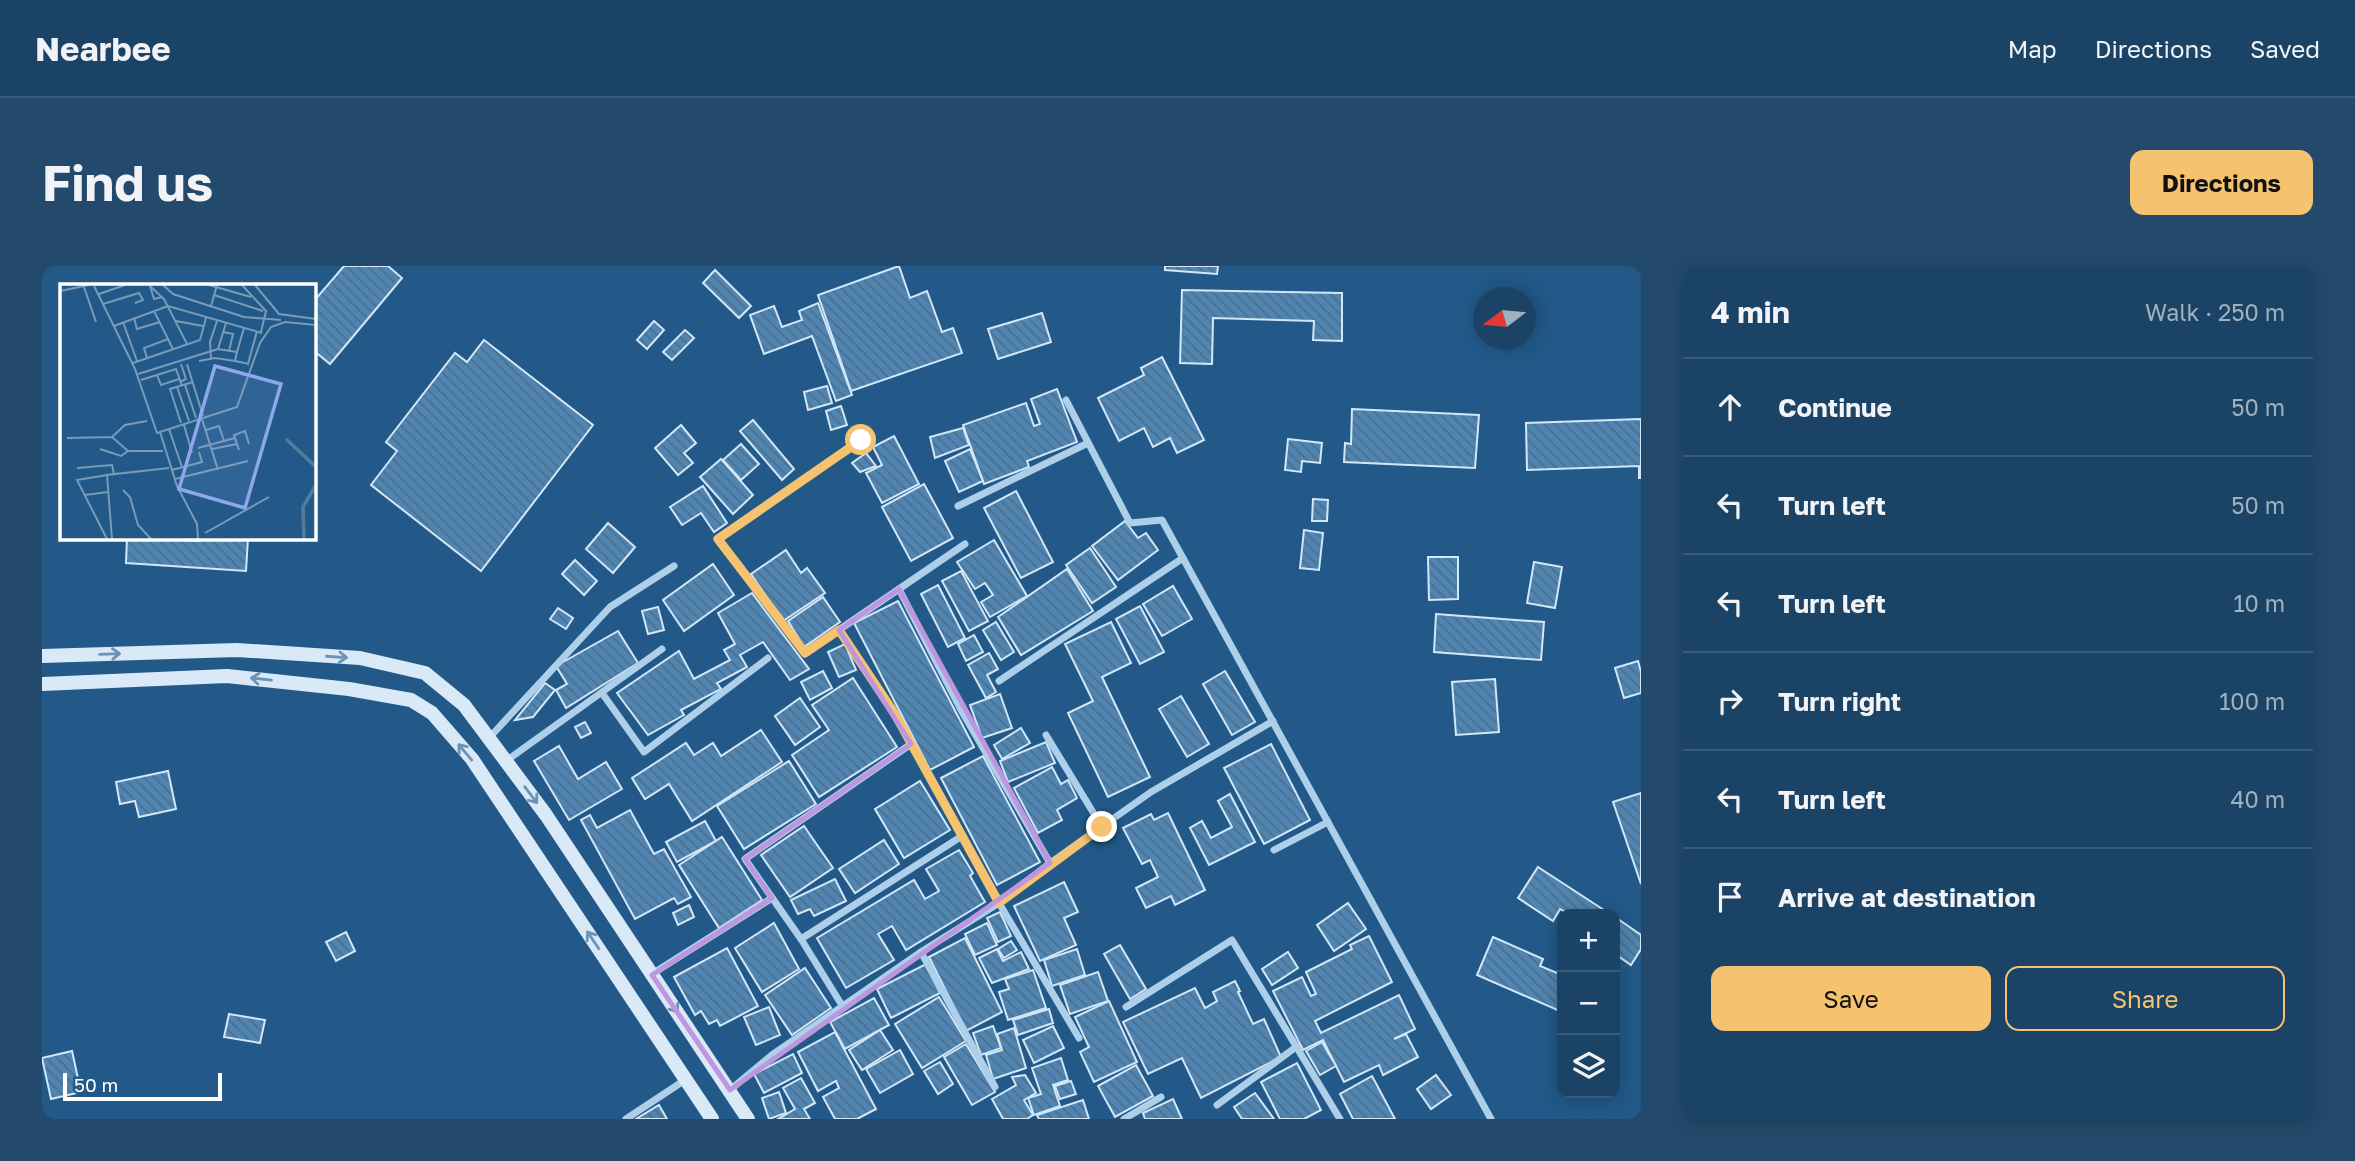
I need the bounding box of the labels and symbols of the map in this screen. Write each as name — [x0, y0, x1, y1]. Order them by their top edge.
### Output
inset map — [60, 284, 315, 539]
north arrow — [1473, 287, 1536, 350]
route start — [845, 424, 876, 455]
one-way arrow — [98, 648, 121, 661]
one-way arrow — [326, 651, 348, 664]
one-way arrow — [250, 673, 273, 686]
one-way arrow — [457, 743, 473, 761]
one-way arrow — [524, 785, 538, 804]
route end — [1086, 811, 1117, 842]
one-way arrow — [586, 931, 600, 950]
one-way arrow — [665, 994, 679, 1014]
scale bar — [63, 1070, 222, 1102]

